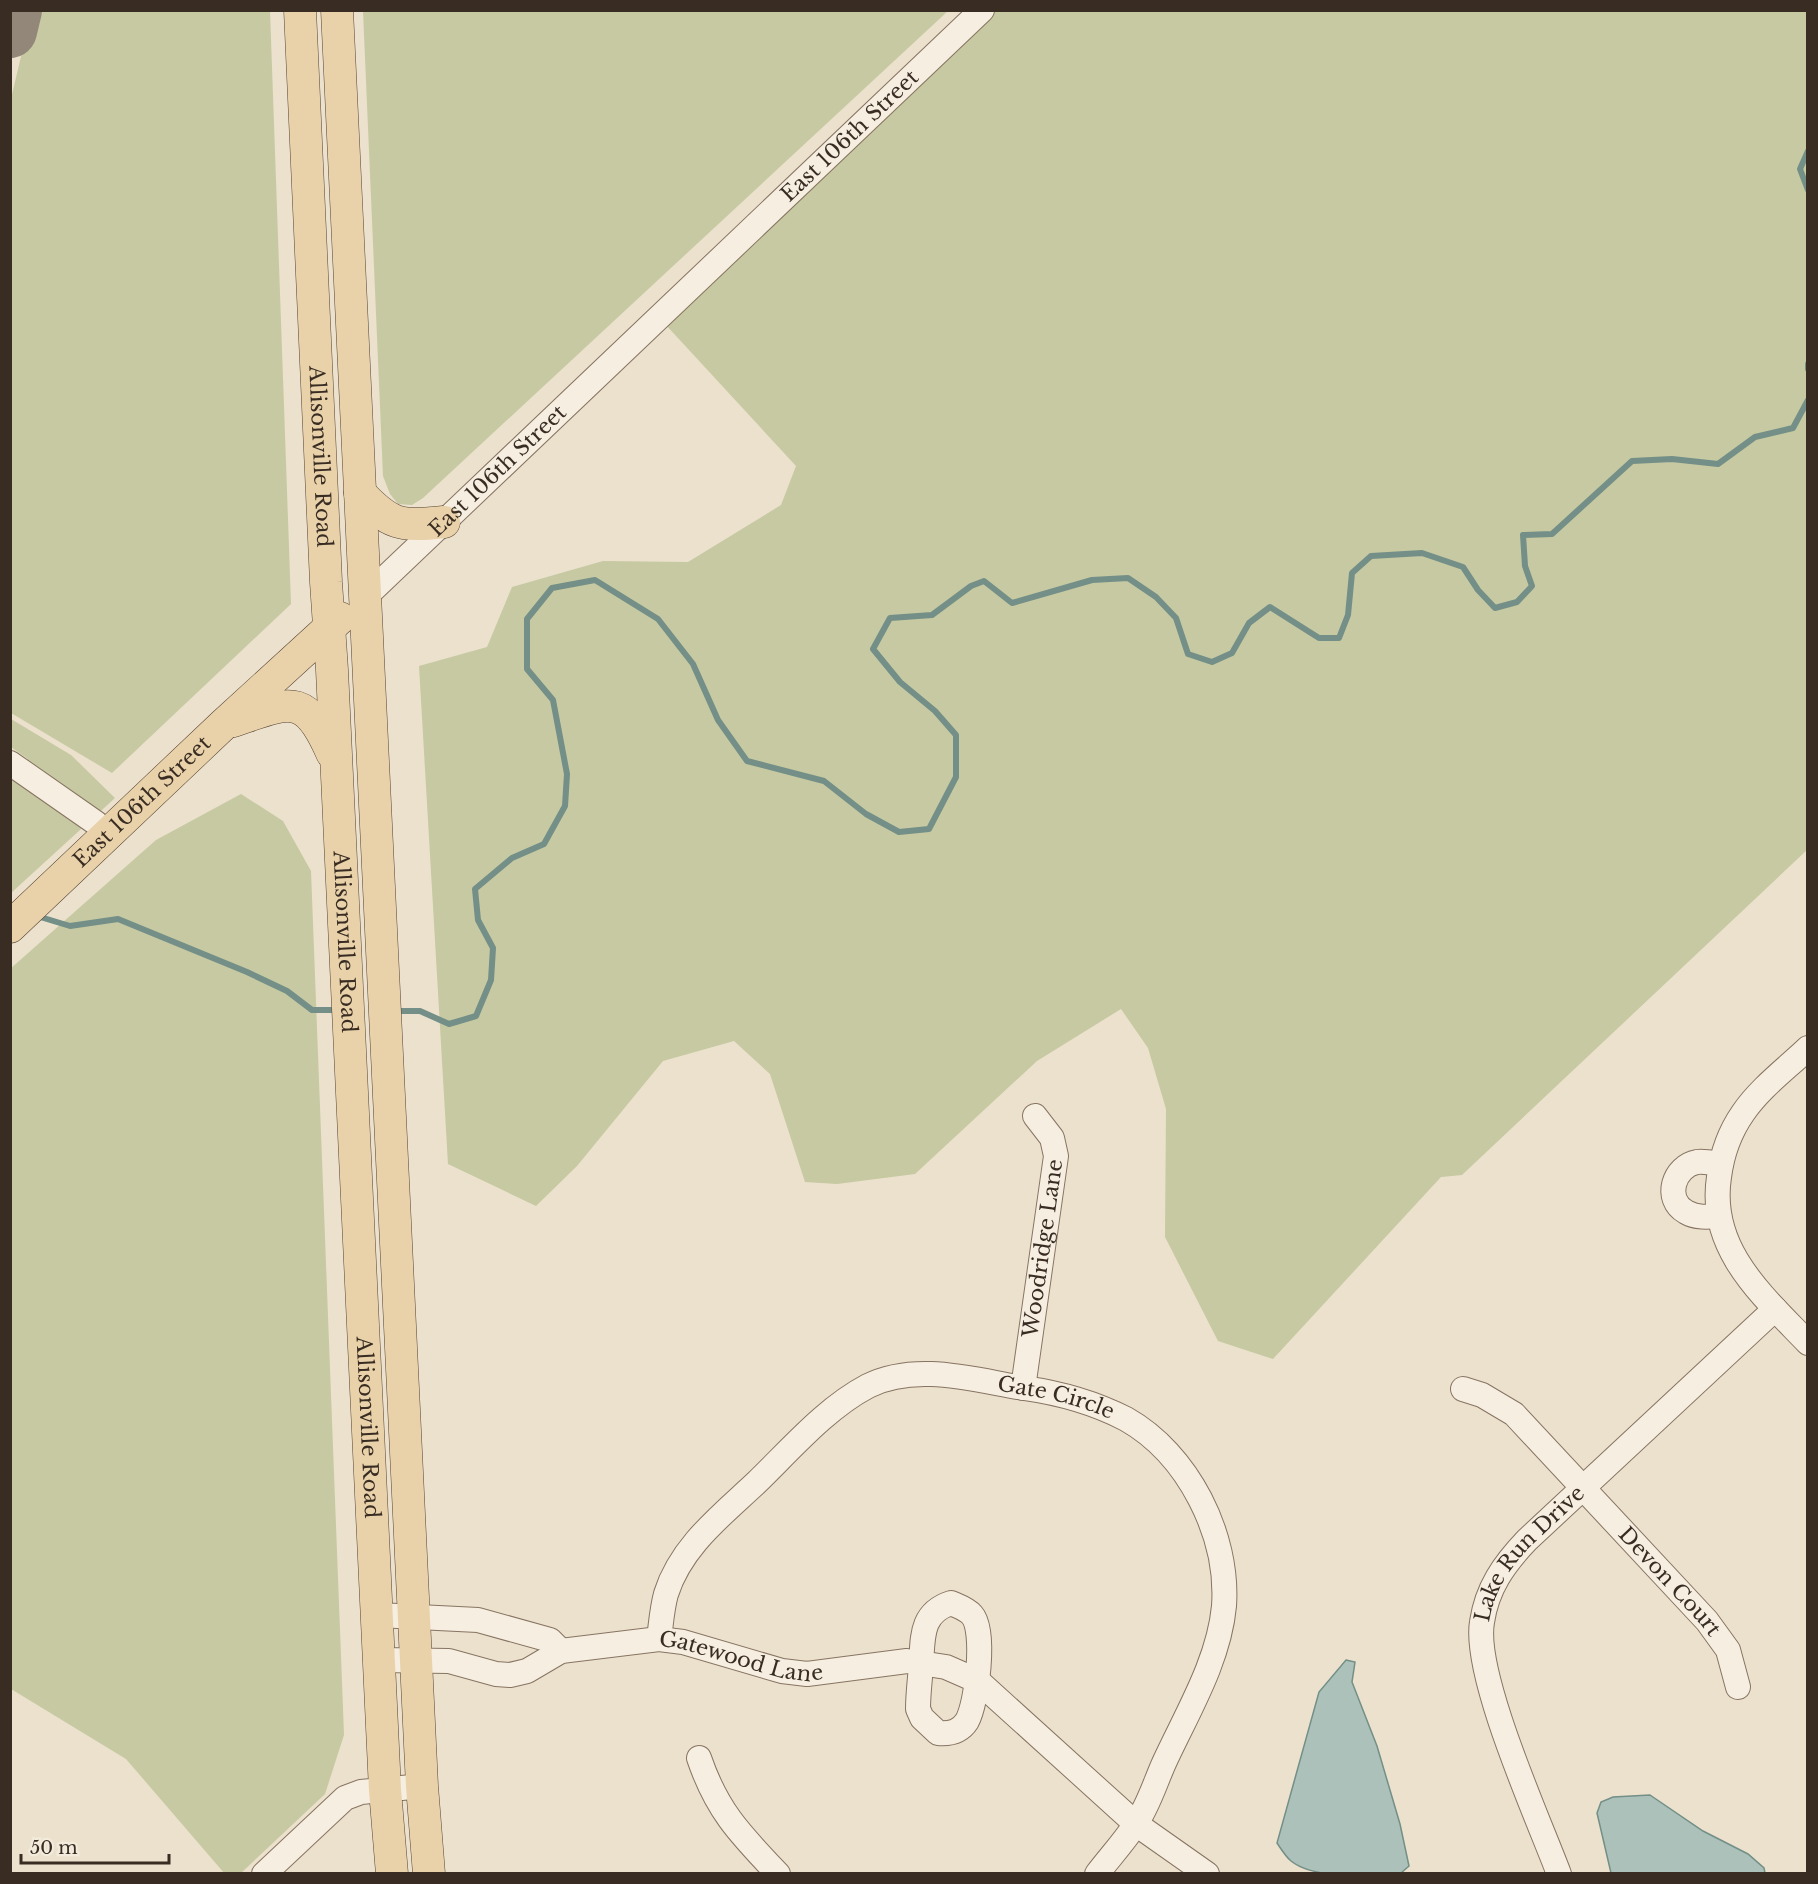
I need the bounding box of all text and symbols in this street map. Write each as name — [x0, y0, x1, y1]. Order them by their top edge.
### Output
street label: East 106th Street — [776, 64, 924, 207]
street label: Allisonville Road — [303, 364, 337, 548]
street label: East 106th Street — [423, 399, 572, 542]
street label: East 106th Street — [68, 730, 216, 873]
street label: Allisonville Road — [328, 849, 362, 1033]
street label: Woodridge Lane — [1017, 1157, 1068, 1340]
street label: Allisonville Road — [351, 1335, 385, 1519]
street label: Gate Circle — [995, 1371, 1118, 1425]
street label: Lake Run Drive — [1469, 1480, 1590, 1624]
street label: Devon Court — [1613, 1521, 1727, 1641]
street label: Gatewood Lane — [658, 1626, 825, 1687]
scale bar — [21, 1827, 170, 1865]
text: 50 m — [30, 1837, 78, 1859]

